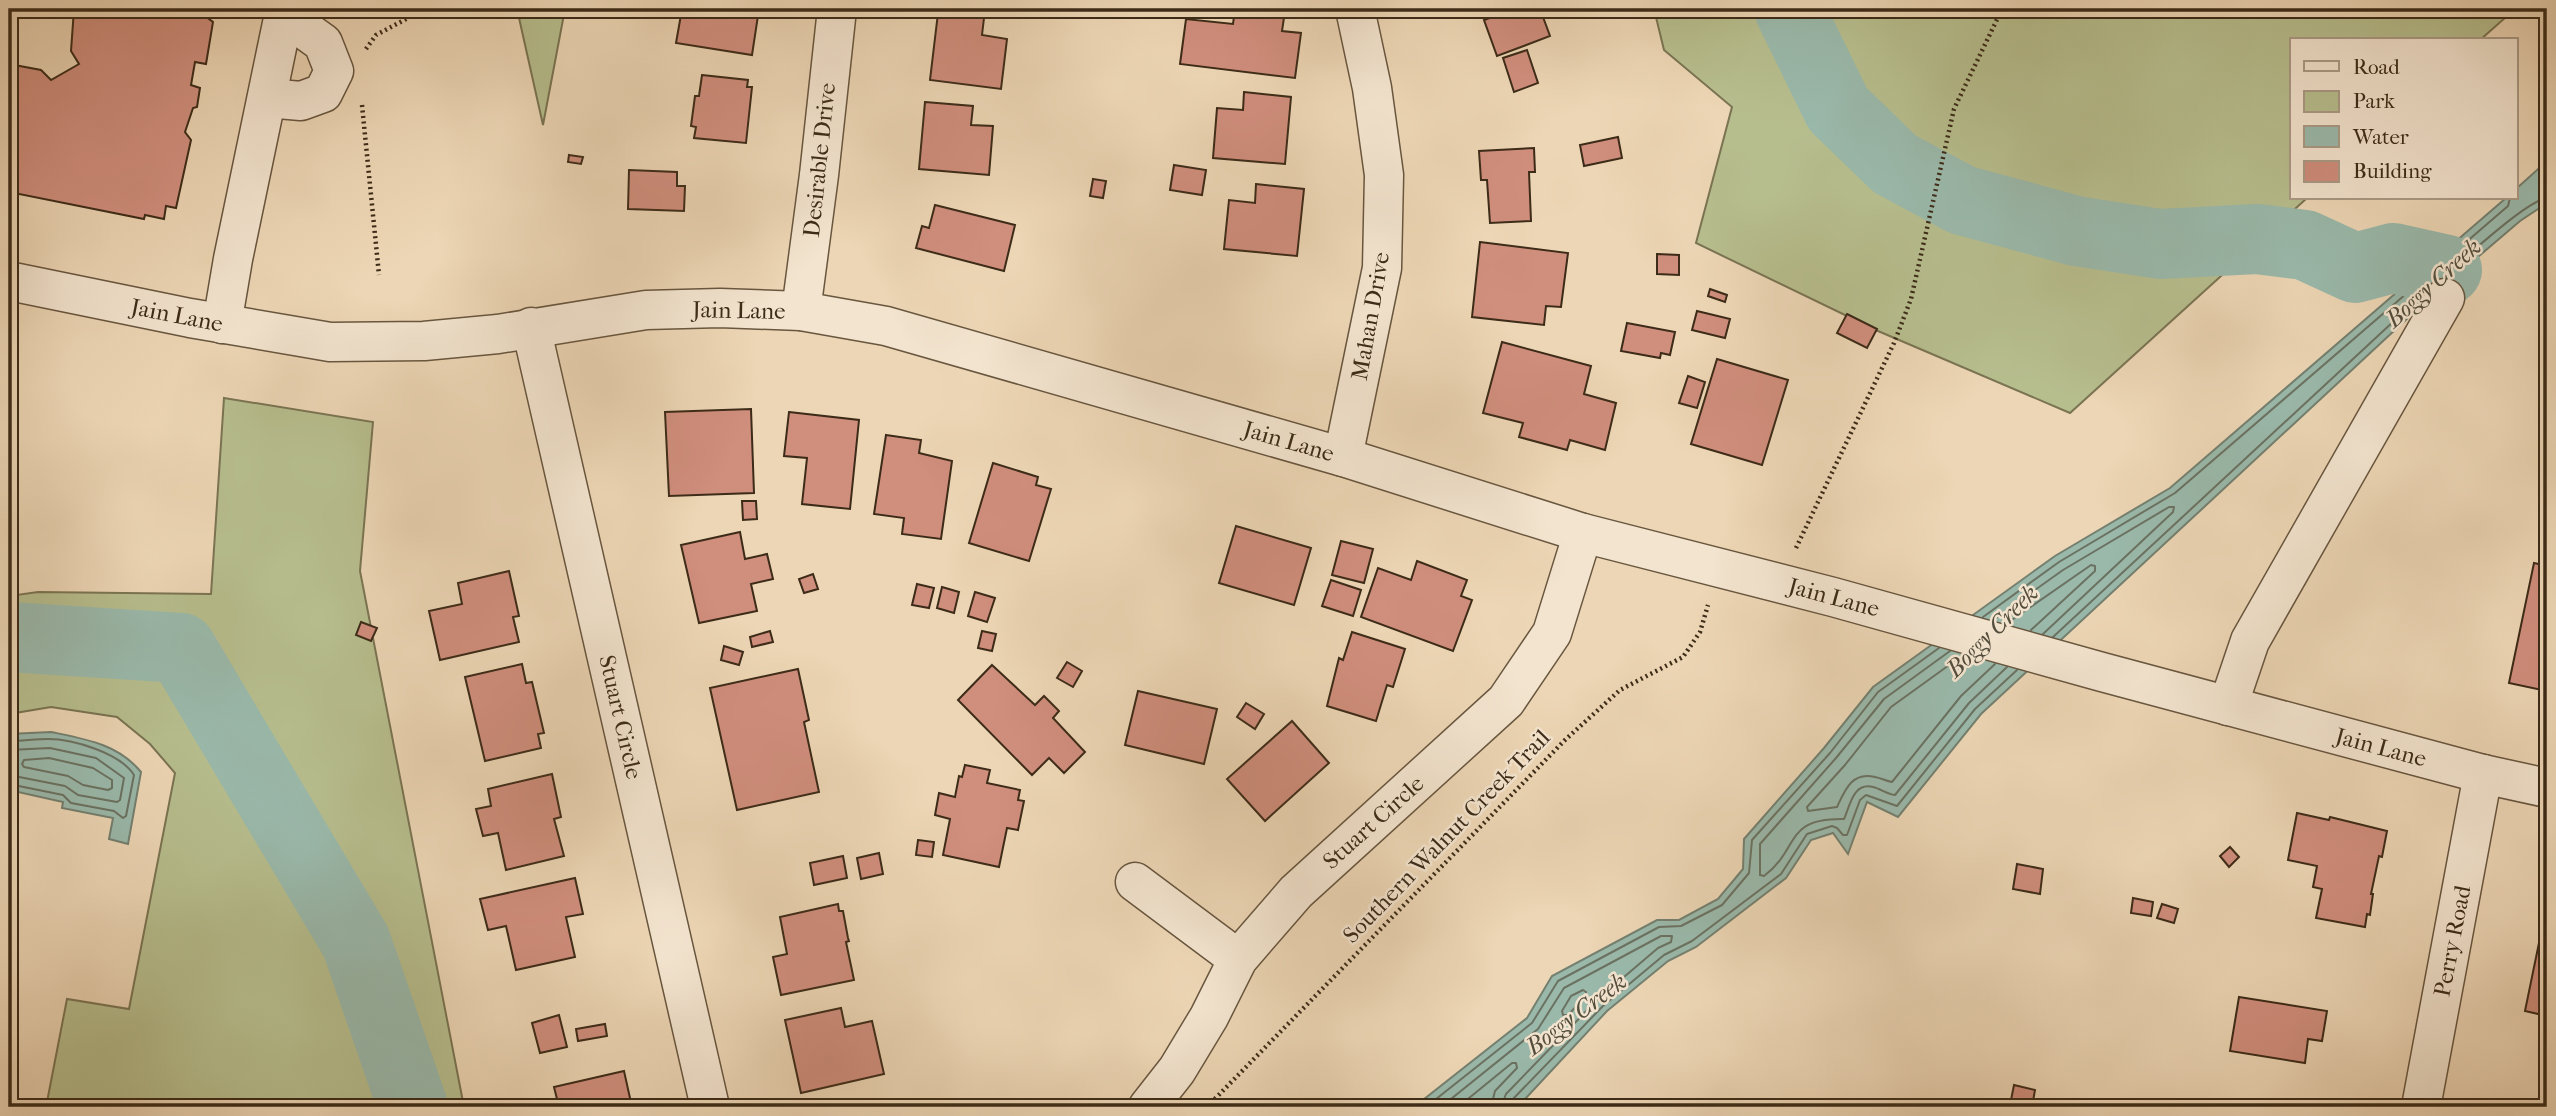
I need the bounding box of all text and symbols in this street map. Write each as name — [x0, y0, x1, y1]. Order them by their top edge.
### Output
legend — [2290, 38, 2518, 200]
text: Road — [2353, 55, 2400, 79]
street label: Desirable Drive — [798, 81, 841, 239]
text: Park — [2353, 89, 2395, 113]
text: Water — [2352, 125, 2409, 149]
text: Building — [2353, 159, 2432, 183]
water label: Boggy Creek — [2378, 233, 2487, 335]
street label: Mahan Drive — [1346, 250, 1395, 382]
street label: Jain Lane — [127, 293, 225, 338]
street label: Jain Lane — [690, 296, 786, 325]
street label: Jain Lane — [1238, 415, 1337, 467]
street label: Jain Lane — [1783, 572, 1882, 623]
water label: Boggy Creek — [1939, 579, 2044, 684]
street label: Stuart Circle — [593, 653, 648, 782]
street label: Jain Lane — [2330, 722, 2429, 773]
street label: Southern Walnut Creek Trail — [1337, 724, 1556, 949]
street label: Stuart Circle — [1317, 770, 1429, 875]
street label: Perry Road — [2428, 883, 2477, 999]
water label: Boggy Creek — [1519, 967, 1632, 1062]

